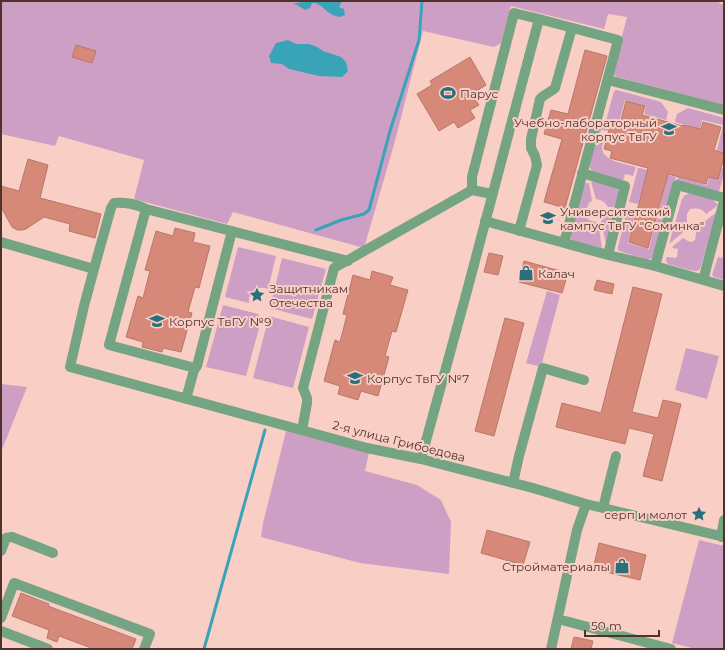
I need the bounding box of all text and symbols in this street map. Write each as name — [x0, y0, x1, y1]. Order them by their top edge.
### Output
sports icon: Парус — [439, 84, 457, 102]
place label: Парус — [460, 86, 498, 101]
place label: Учебно-лабораторный корпус ТвГУ — [514, 115, 658, 144]
school or university icon: Учебно-лабораторный корпус ТвГУ — [660, 120, 678, 138]
place label: Университетский кампус ТвГУ "Соминка" — [560, 204, 704, 233]
school or university icon: Университетский кампус ТвГУ "Соминка" — [539, 209, 557, 227]
shop icon: Калач — [517, 264, 535, 282]
place label: Калач — [538, 266, 575, 281]
place label: Защитникам Отечества — [269, 281, 348, 310]
place icon: Защитникам Отечества — [248, 286, 266, 304]
school or university icon: Корпус ТвГУ №9 — [148, 312, 166, 330]
place label: Корпус ТвГУ №9 — [169, 314, 272, 329]
school or university icon: Корпус ТвГУ №7 — [346, 369, 364, 387]
place label: Корпус ТвГУ №7 — [367, 371, 469, 386]
street label: 2-я улица Грибоедова — [331, 417, 467, 465]
place icon: серп и молот — [690, 505, 708, 523]
place label: серп и молот — [604, 507, 687, 522]
shop icon: Стройматериалы — [613, 557, 631, 575]
place label: Стройматериалы — [502, 559, 610, 574]
scale bar — [585, 612, 659, 638]
text: 50 m — [591, 618, 622, 633]

